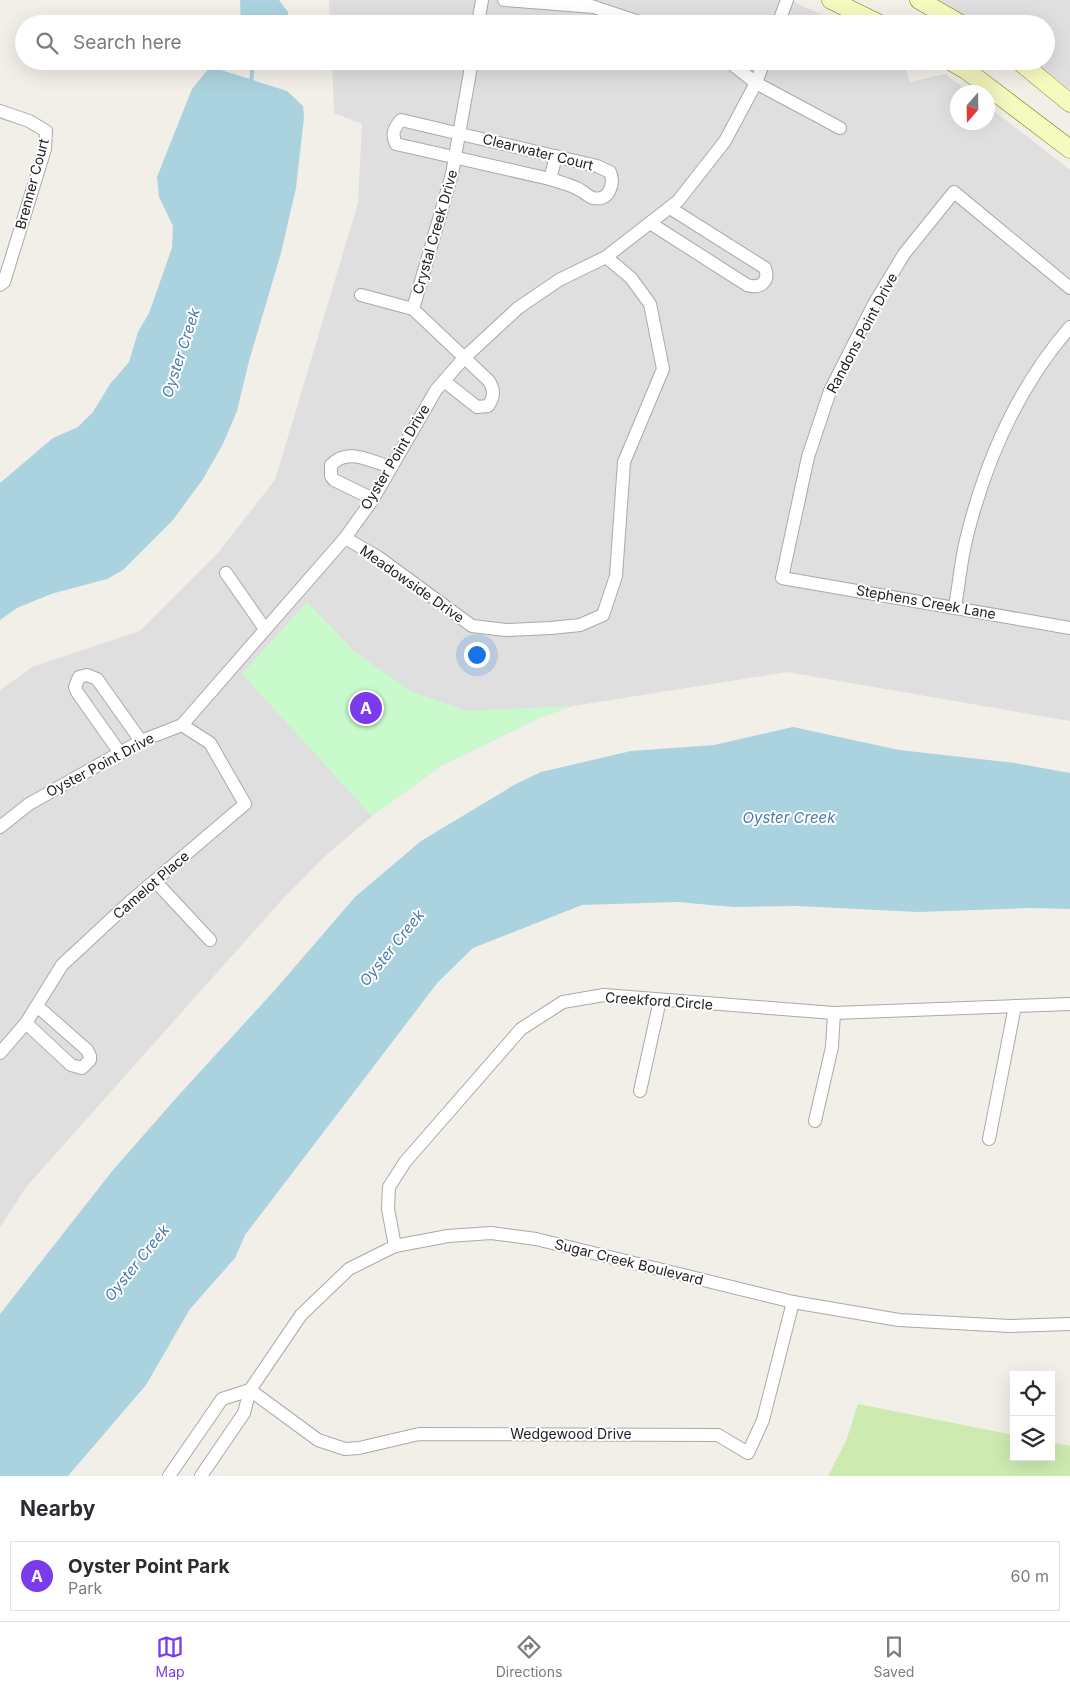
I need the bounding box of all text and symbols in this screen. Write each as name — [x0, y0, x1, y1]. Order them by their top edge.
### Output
search box — [15, 15, 1055, 70]
icon: search — [33, 29, 61, 57]
text: Search here — [73, 31, 182, 54]
north arrow — [950, 85, 995, 130]
street label: Clearwater Court — [481, 130, 596, 174]
street label: Brenner Court — [11, 136, 52, 231]
street label: Crystal Creek Drive — [409, 168, 460, 296]
street label: Randons Point Drive — [823, 270, 900, 396]
water label: Oyster Creek — [157, 305, 204, 400]
street label: Oyster Point Drive — [356, 401, 433, 513]
street label: Meadowside Drive — [357, 541, 468, 626]
street label: Stephens Creek Lane — [855, 581, 997, 622]
your location — [464, 642, 490, 668]
pin: A — [350, 689, 382, 727]
street label: Oyster Point Drive — [43, 729, 157, 800]
water label: Oyster Creek — [743, 808, 836, 827]
street label: Camelot Place — [109, 847, 192, 922]
water label: Oyster Creek — [355, 905, 429, 990]
street label: Creekford Circle — [604, 988, 714, 1013]
water label: Oyster Creek — [100, 1220, 174, 1305]
street label: Sugar Creek Boulevard — [553, 1235, 705, 1288]
map controls — [1010, 1371, 1055, 1461]
button: locate — [1010, 1371, 1055, 1416]
button: layers — [1010, 1416, 1055, 1461]
street label: Wedgewood Drive — [510, 1425, 632, 1442]
text: Nearby — [20, 1496, 95, 1521]
text: Oyster Point Park — [68, 1555, 229, 1578]
text: A — [31, 1566, 43, 1586]
text: 60 m — [1010, 1566, 1049, 1586]
text: Park — [68, 1578, 102, 1598]
tab: Map — [156, 1633, 185, 1680]
tab: Directions — [496, 1633, 562, 1680]
tab: Saved — [873, 1633, 914, 1680]

